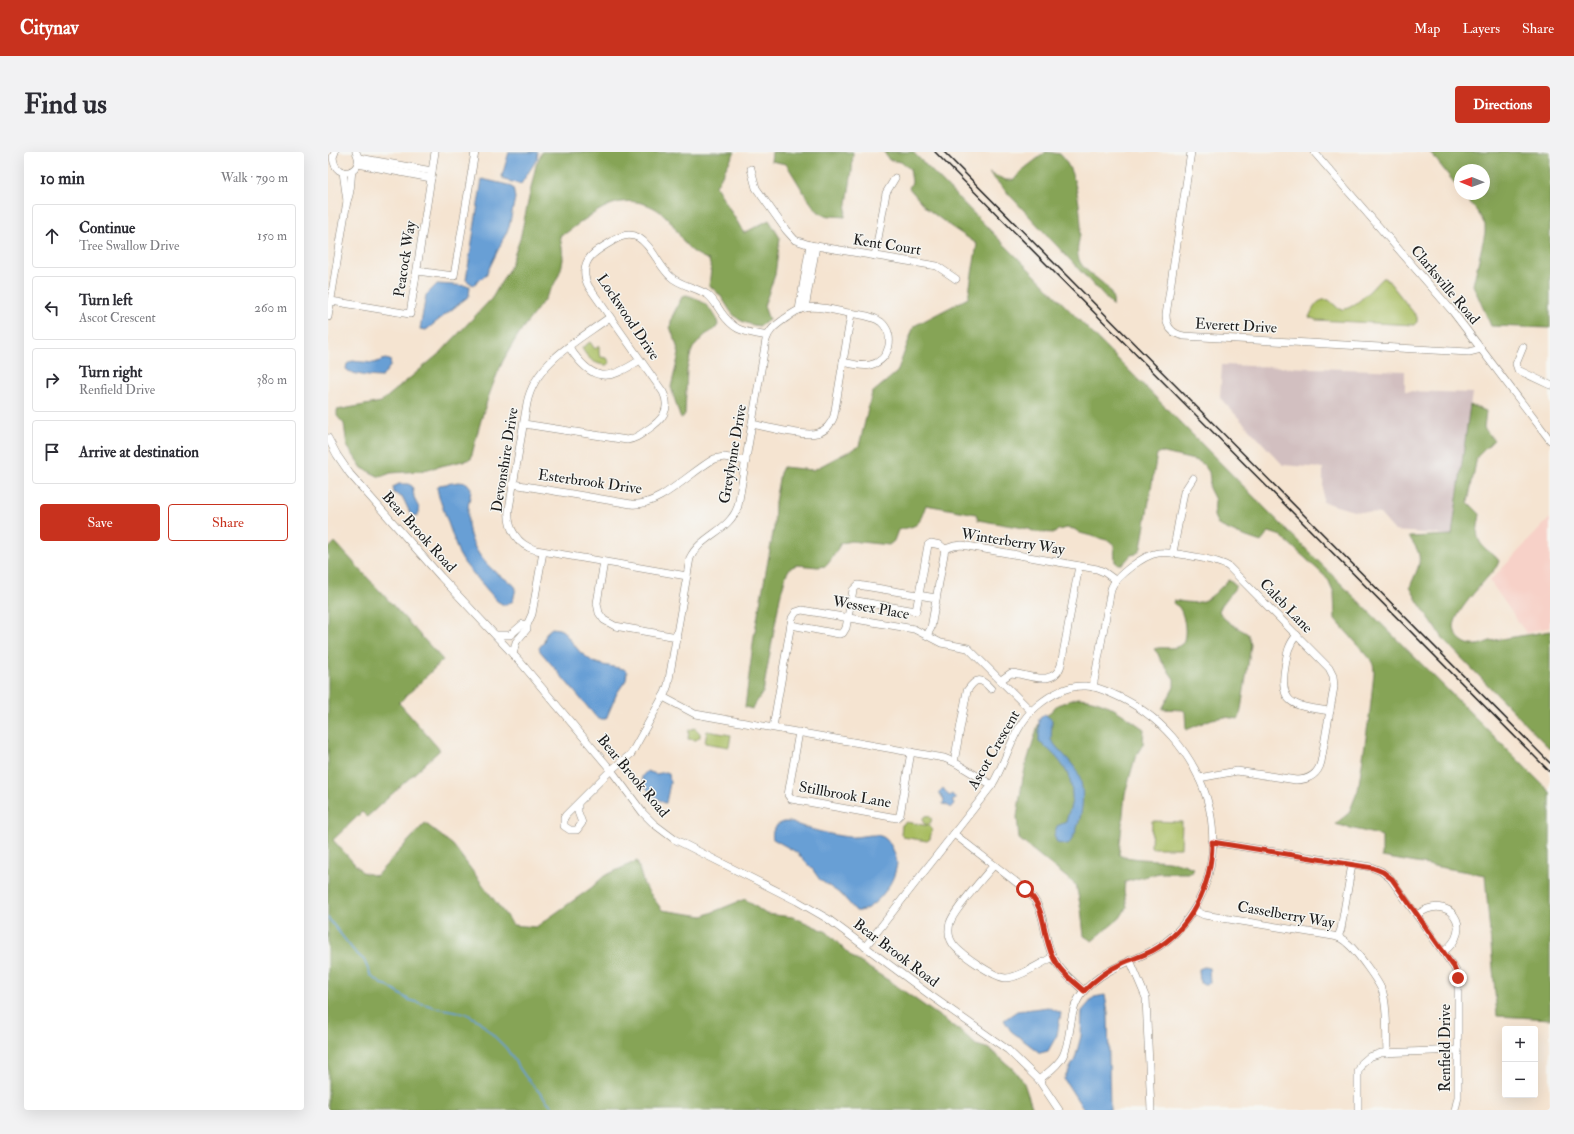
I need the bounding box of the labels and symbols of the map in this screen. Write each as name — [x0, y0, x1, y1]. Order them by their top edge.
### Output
north arrow — [1454, 164, 1490, 200]
street label: Peacock Way — [390, 219, 420, 299]
street label: Kent Court — [852, 230, 923, 260]
street label: Clarksville Road — [1406, 242, 1484, 329]
street label: Lockwood Drive — [592, 270, 664, 364]
street label: Everett Drive — [1194, 314, 1278, 338]
street label: Greylynne Drive — [715, 403, 751, 505]
street label: Devonshire Drive — [487, 406, 523, 514]
street label: Esterbrook Drive — [537, 465, 643, 499]
street label: Bear Brook Road — [378, 488, 461, 577]
street label: Winterberry Way — [959, 524, 1067, 560]
street label: Caleb Lane — [1255, 575, 1317, 637]
street label: Wessex Place — [830, 592, 911, 624]
street label: Ascot Crescent — [963, 707, 1024, 794]
street label: Bear Brook Road — [593, 731, 674, 822]
street label: Stillbrook Lane — [797, 778, 893, 812]
route start — [1016, 880, 1034, 898]
street label: Casselberry Way — [1236, 897, 1337, 933]
street label: Bear Brook Road — [849, 915, 943, 992]
route end — [1449, 969, 1467, 987]
street label: Renfield Drive — [1436, 1004, 1455, 1092]

